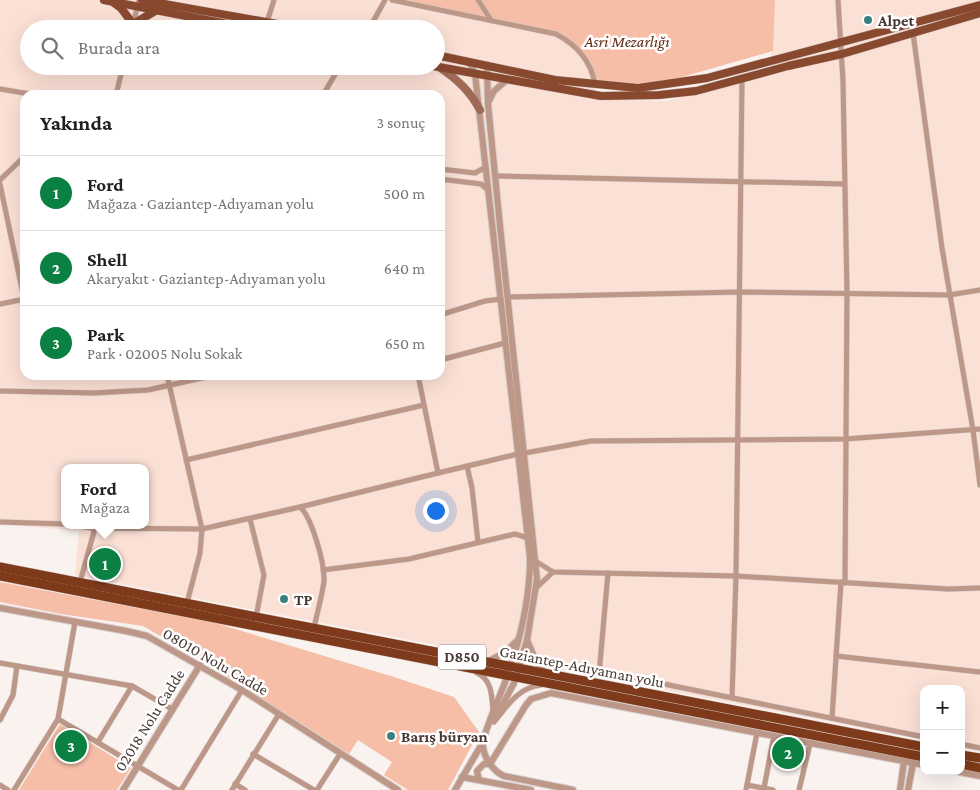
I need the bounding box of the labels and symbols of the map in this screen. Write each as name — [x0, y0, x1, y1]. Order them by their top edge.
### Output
place label: Alpet — [877, 12, 914, 29]
marker: Alpet — [862, 14, 874, 26]
park label: Asri Mezarlığı — [583, 33, 670, 51]
your location — [423, 498, 449, 524]
pin: 1 — [89, 545, 121, 583]
place label: TP — [294, 591, 313, 608]
marker: TP — [278, 593, 290, 605]
street label: 08010 Nolu Cadde — [160, 624, 271, 698]
street label: Gaziantep-Adıyaman yolu — [498, 642, 666, 692]
road number: D850 — [438, 644, 486, 670]
street label: 02018 Nolu Cadde — [111, 666, 188, 774]
pin: 3 — [55, 727, 87, 765]
place label: Barış büryan — [401, 728, 488, 745]
marker: Barış büryan — [385, 730, 397, 742]
pin: 2 — [772, 734, 804, 772]

